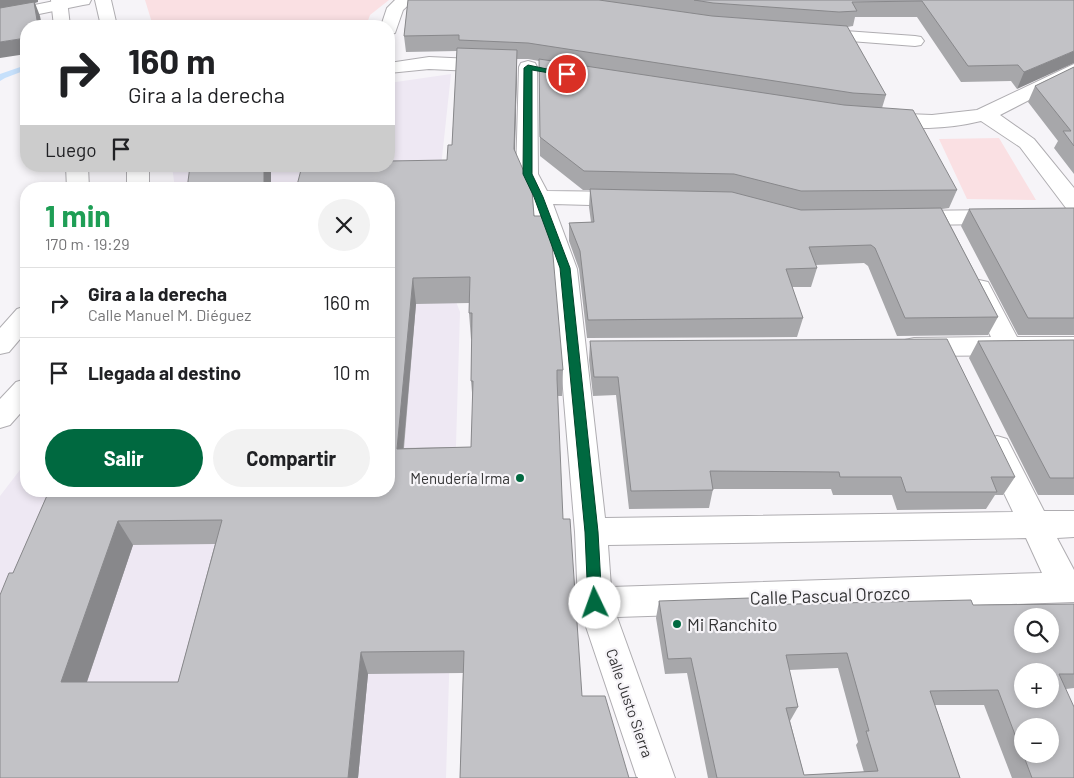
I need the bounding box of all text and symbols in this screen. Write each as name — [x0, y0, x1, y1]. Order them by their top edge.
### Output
text: 160 m — [128, 39, 215, 81]
icon: right — [45, 40, 110, 105]
pin — [546, 53, 588, 95]
icon: arrive — [553, 60, 581, 88]
text: Gira a la derecha — [128, 81, 285, 107]
icon: arrive — [107, 135, 135, 163]
text: Luego — [45, 138, 97, 161]
text: 1 min — [45, 197, 111, 233]
button: close — [318, 199, 370, 251]
text: 170 m · 19:29 — [45, 234, 130, 253]
text: Gira a la derecha — [88, 282, 227, 305]
icon: right — [45, 289, 73, 317]
text: 160 m — [323, 291, 370, 314]
text: Calle Manuel M. Diéguez — [88, 305, 251, 324]
icon: arrive — [45, 359, 73, 387]
text: Llegada al destino — [88, 361, 241, 384]
text: 10 m — [333, 361, 370, 384]
button: Salir — [45, 429, 203, 487]
button: Compartir — [213, 429, 370, 487]
place label: Menudería Irma — [410, 469, 510, 487]
marker: Menudería Irma — [514, 472, 526, 484]
position arrow — [568, 576, 620, 628]
street label: Calle Pascual Orozco — [749, 581, 911, 609]
map controls — [1014, 608, 1059, 763]
button: search — [1014, 608, 1059, 653]
place label: Mi Ranchito — [687, 613, 778, 635]
marker: Mi Ranchito — [671, 618, 683, 630]
street label: Calle Justo Sierra — [603, 646, 657, 760]
button: + — [1014, 663, 1059, 708]
button: − — [1014, 718, 1059, 763]

